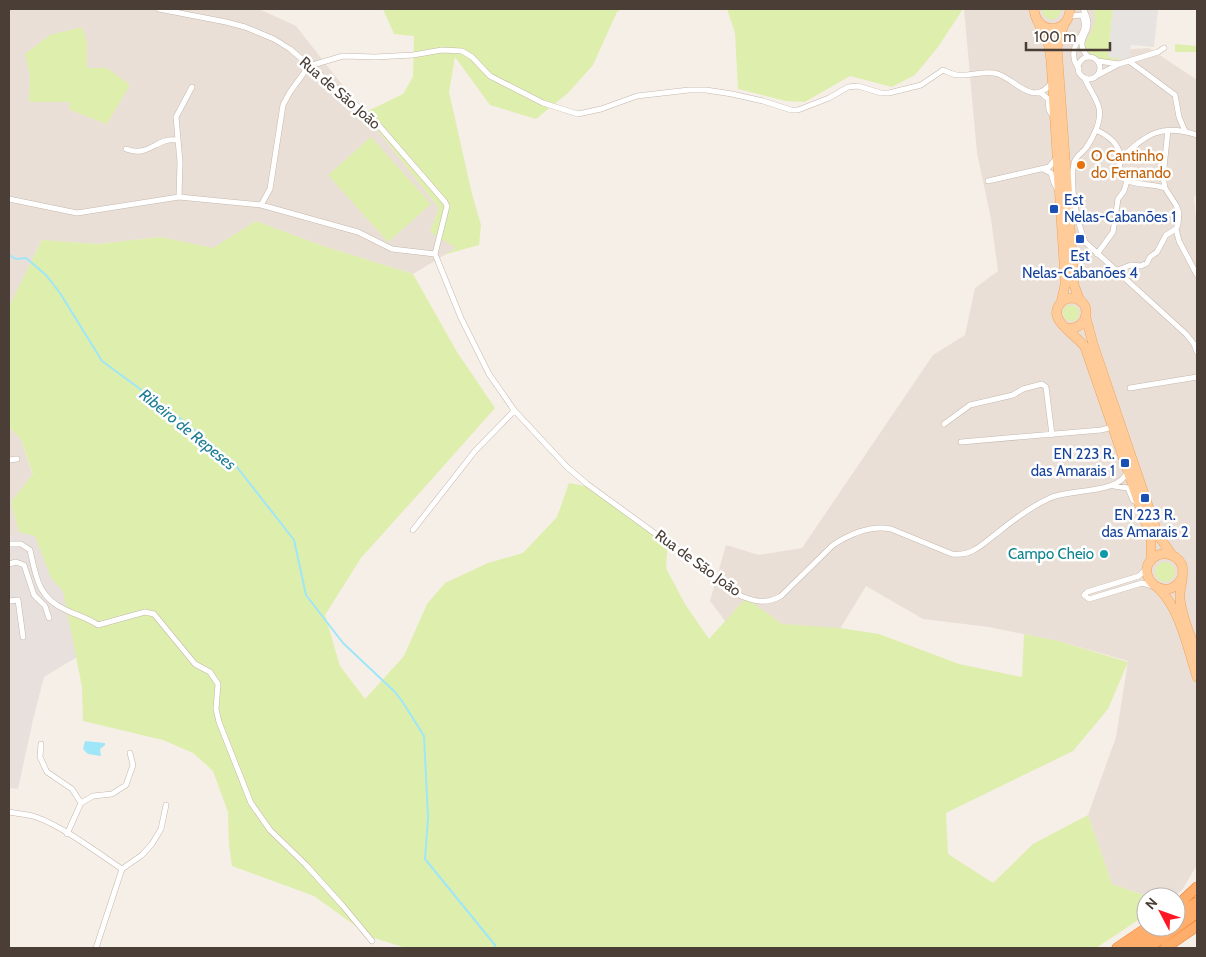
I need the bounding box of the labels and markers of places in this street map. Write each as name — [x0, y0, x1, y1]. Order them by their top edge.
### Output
place label: O Cantinho do Fernando — [1091, 147, 1171, 182]
marker: O Cantinho do Fernando — [1075, 159, 1087, 171]
place label: Est Nelas-Cabanões 1 — [1064, 191, 1176, 226]
marker: Est Nelas-Cabanões 1 — [1048, 203, 1060, 215]
marker: Est Nelas-Cabanões 4 — [1074, 233, 1086, 245]
place label: Est Nelas-Cabanões 4 — [1022, 247, 1138, 282]
place label: EN 223 R. das Amarais 1 — [1031, 445, 1115, 480]
marker: EN 223 R. das Amarais 1 — [1119, 457, 1131, 469]
marker: EN 223 R. das Amarais 2 — [1139, 492, 1151, 504]
place label: EN 223 R. das Amarais 2 — [1101, 506, 1189, 541]
place label: Campo Cheio — [1008, 545, 1094, 563]
marker: Campo Cheio — [1098, 548, 1110, 560]

